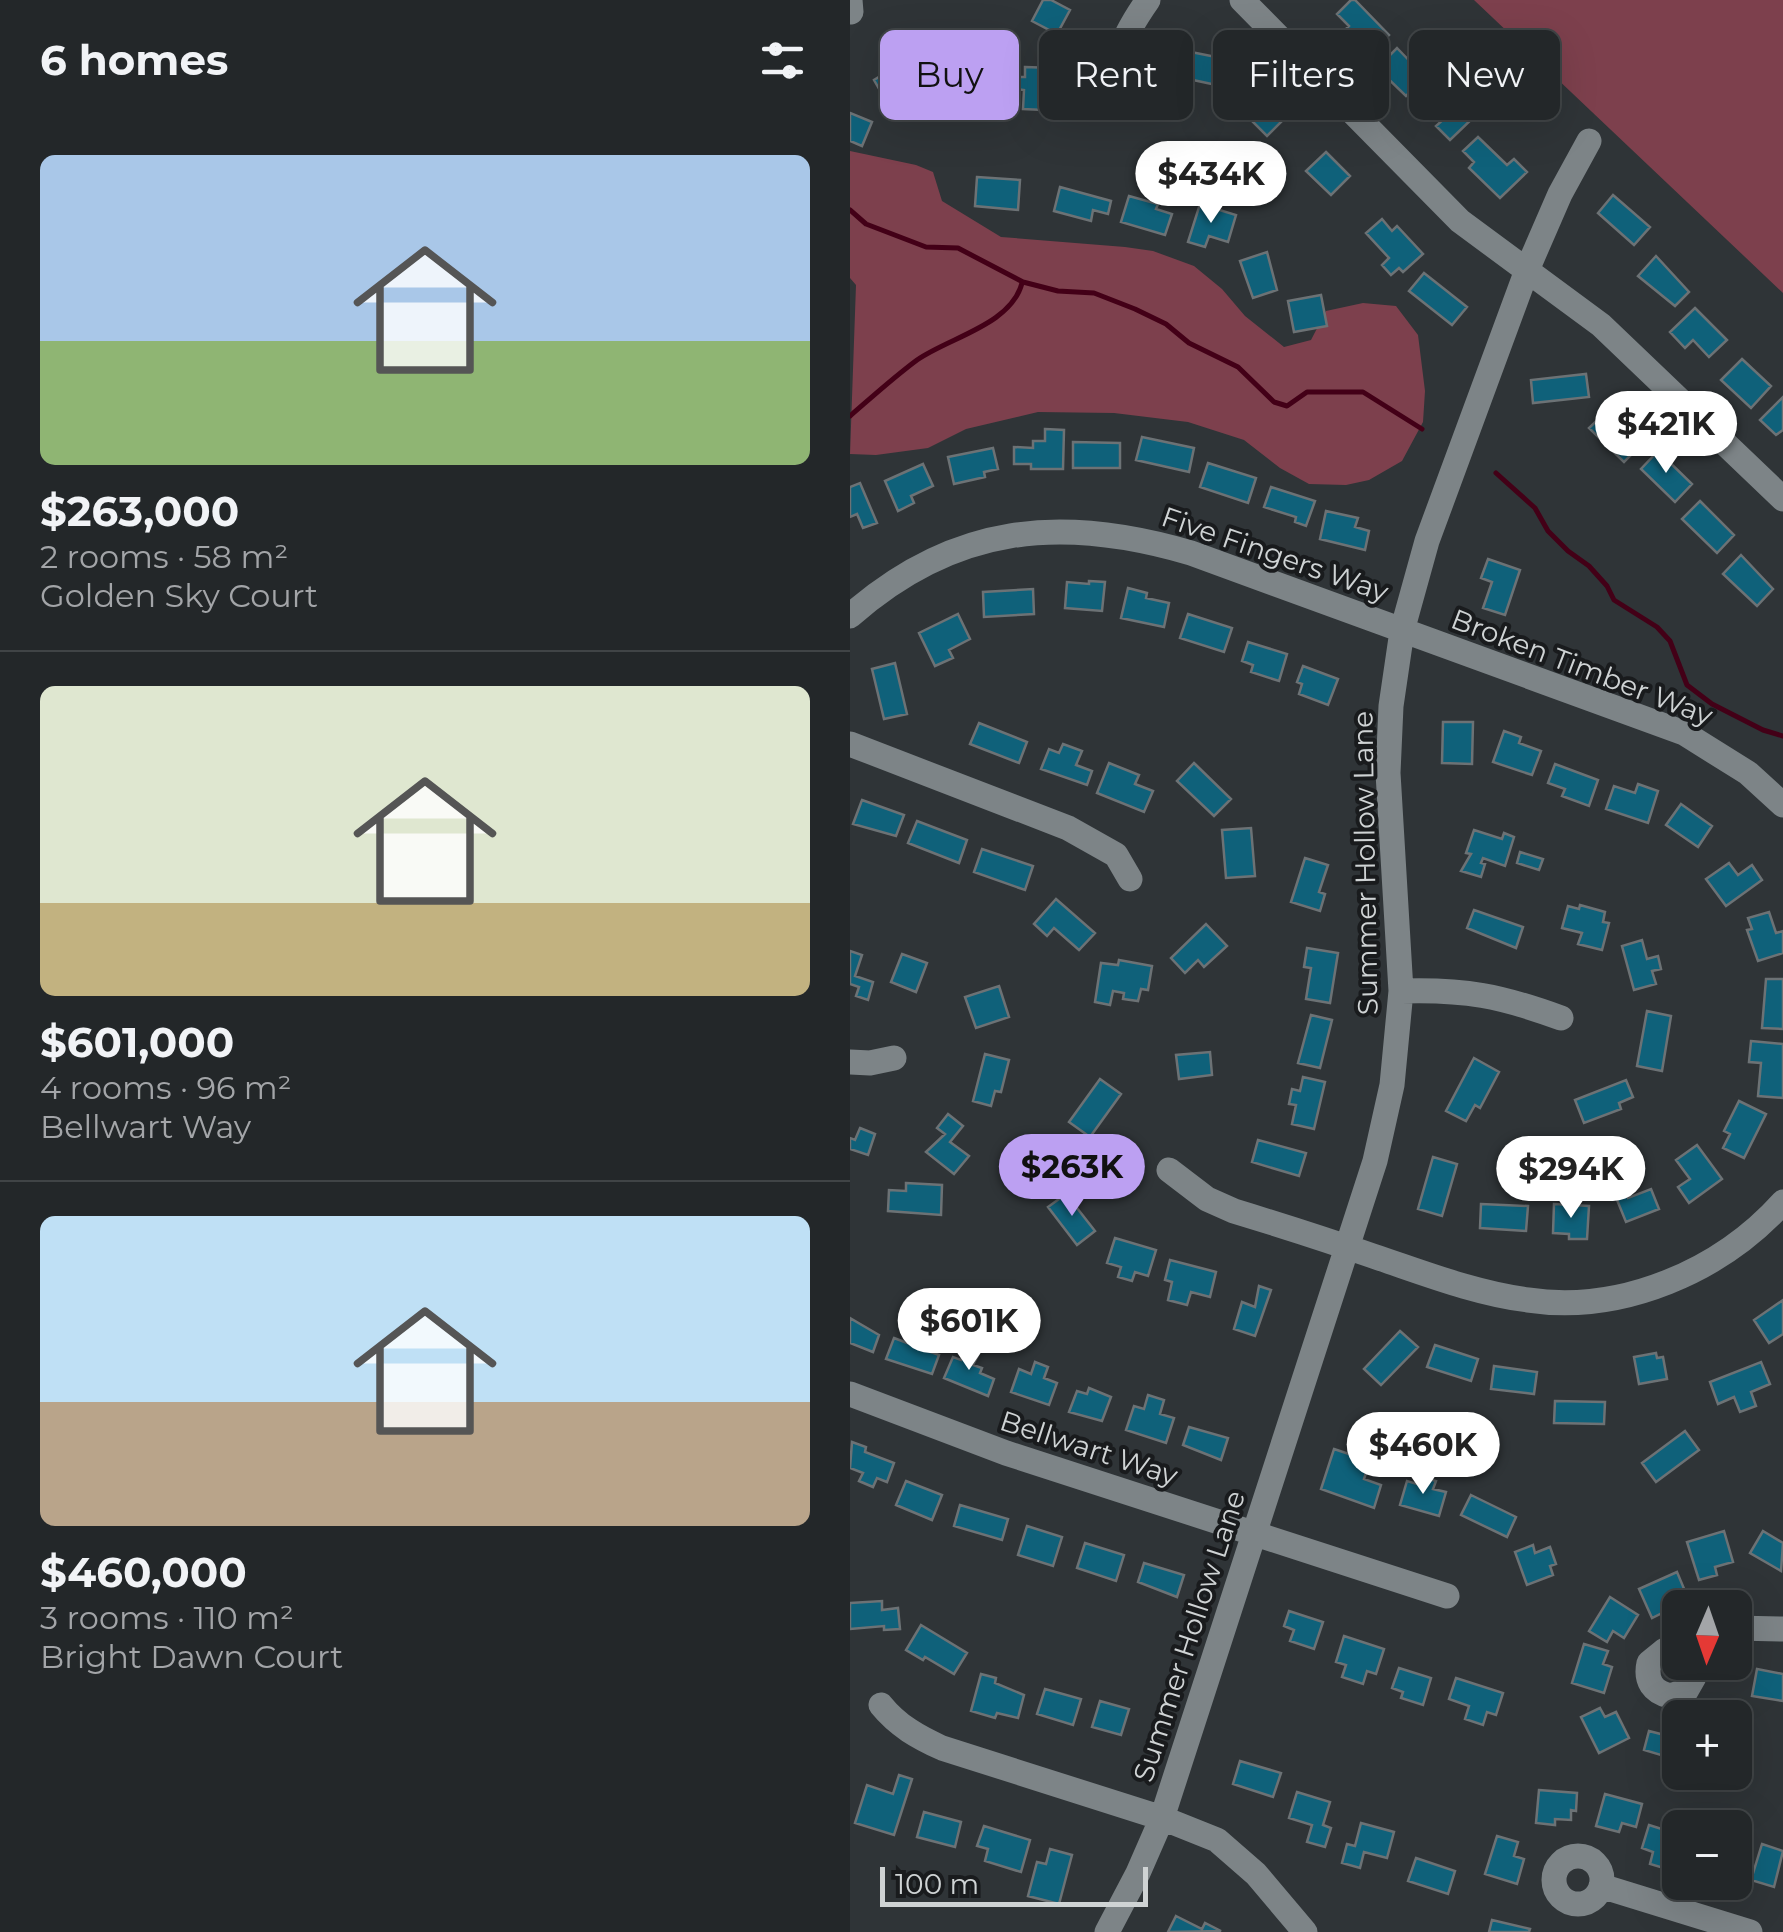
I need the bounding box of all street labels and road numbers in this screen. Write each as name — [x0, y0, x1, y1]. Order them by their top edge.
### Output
street label: Five Fingers Way — [1157, 499, 1394, 609]
street label: Broken Timber Way — [1446, 601, 1718, 733]
street label: Summer Hollow Lane — [1345, 711, 1385, 1015]
street label: Bellwart Way — [996, 1403, 1183, 1493]
street label: Summer Hollow Lane — [1126, 1486, 1252, 1786]

